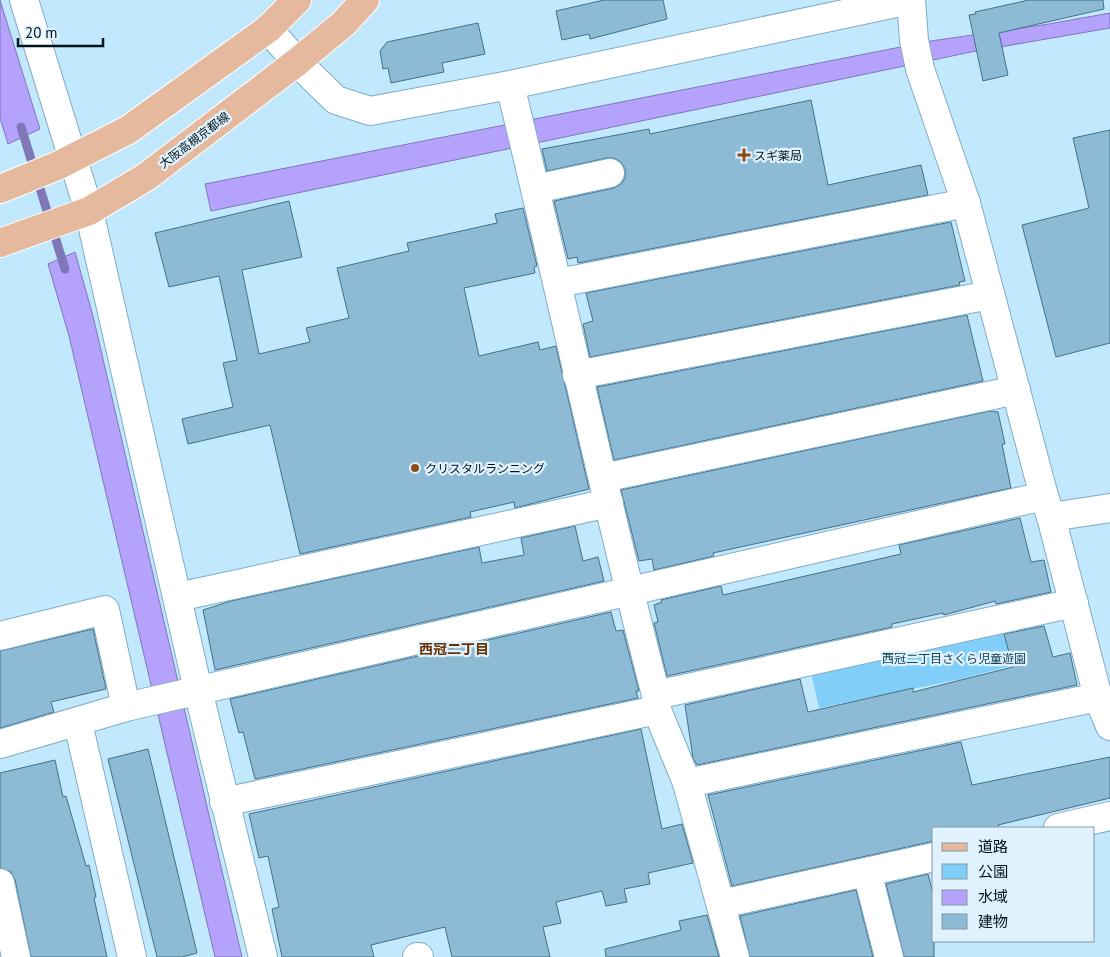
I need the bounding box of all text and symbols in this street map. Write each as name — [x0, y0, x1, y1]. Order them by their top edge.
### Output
scale bar — [18, 15, 102, 47]
text: 20 m — [25, 23, 58, 42]
street label: 大阪高槻京都線 — [156, 109, 232, 171]
place label: スギ薬局 — [754, 148, 802, 163]
marker: スギ薬局 — [738, 149, 750, 161]
place label: クリスタルランニング — [425, 461, 545, 476]
marker: クリスタルランニング — [409, 462, 421, 474]
district label: 西冠二丁目 — [419, 640, 489, 658]
park label: 西冠二丁目さくら児童遊園 — [882, 651, 1026, 666]
legend — [932, 827, 1095, 942]
text: 道路 — [978, 837, 1008, 856]
text: 公園 — [978, 862, 1008, 881]
text: 水域 — [978, 887, 1008, 906]
text: 建物 — [978, 912, 1008, 931]

